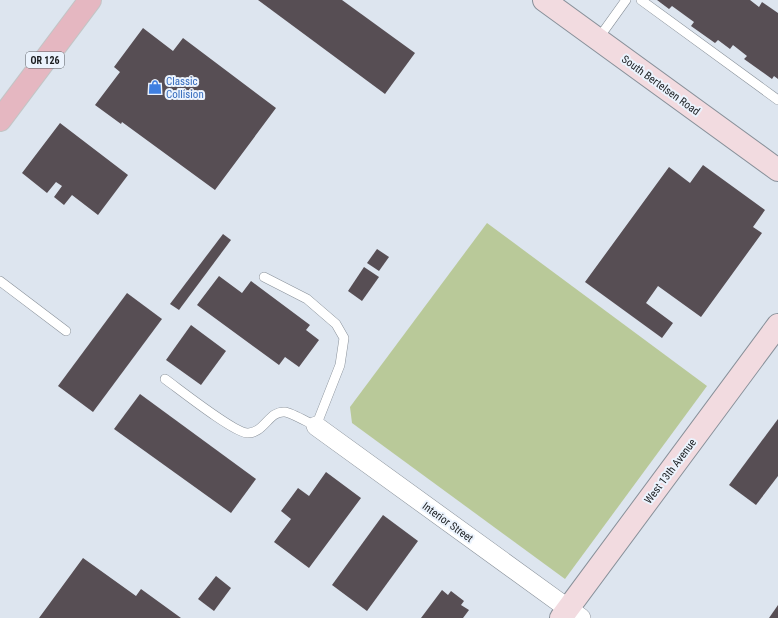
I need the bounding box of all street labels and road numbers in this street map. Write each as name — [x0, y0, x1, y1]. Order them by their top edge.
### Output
road number: OR 126 — [26, 52, 64, 68]
street label: South Bertelsen Road — [619, 53, 702, 118]
street label: West 13th Avenue — [642, 436, 699, 506]
street label: Interior Street — [420, 500, 476, 545]

